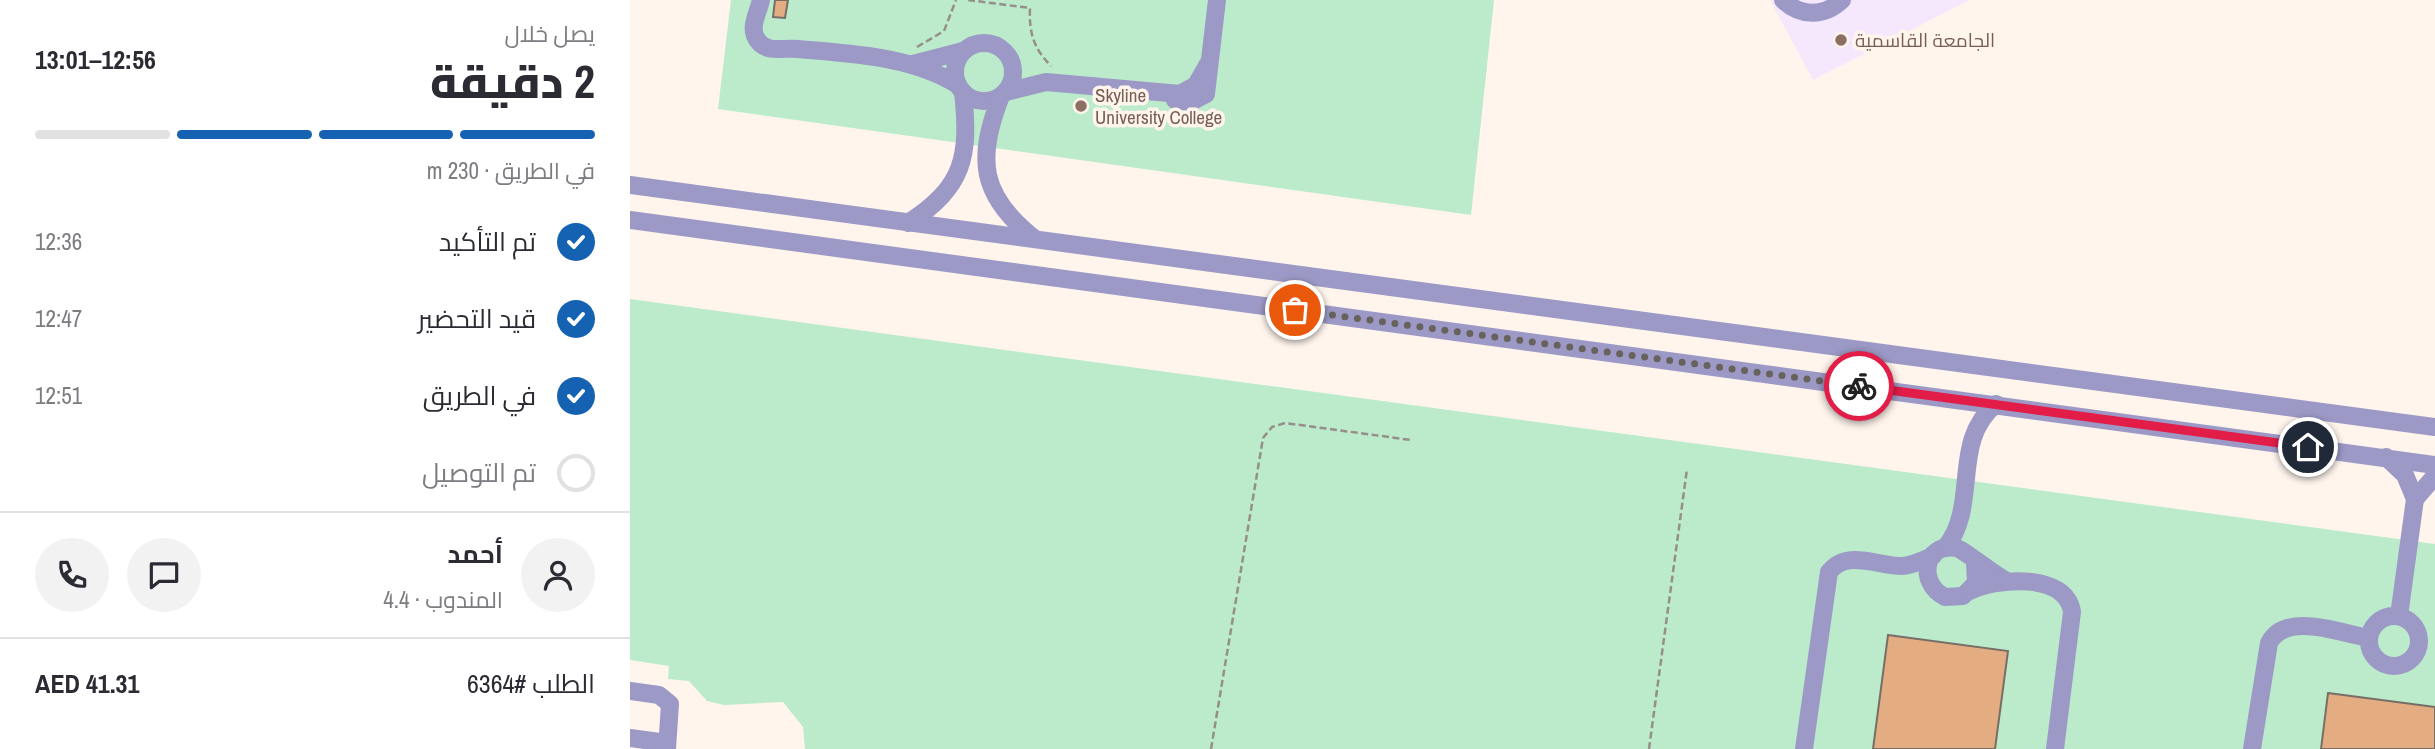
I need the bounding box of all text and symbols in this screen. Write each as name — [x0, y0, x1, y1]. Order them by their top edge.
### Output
text: يصل خلال — [504, 18, 595, 49]
place label: الجامعة القاسمية — [1855, 27, 1995, 53]
marker: الجامعة القاسمية — [1833, 32, 1849, 48]
text: 12:56–13:01 — [35, 42, 156, 77]
text: 2 دقيقة — [430, 50, 595, 112]
place label: Skyline University College — [1095, 82, 1222, 130]
marker: Skyline University College — [1073, 98, 1089, 114]
text: في الطريق · 230 m — [427, 155, 595, 186]
icon: check — [557, 223, 595, 261]
text: تم التأكيد — [439, 224, 536, 259]
text: 12:36 — [35, 226, 82, 257]
pin — [1265, 280, 1325, 340]
icon: bag — [1276, 291, 1314, 329]
icon: check — [557, 300, 595, 338]
text: قيد التحضير — [418, 301, 536, 336]
text: 12:47 — [35, 303, 82, 334]
courier — [1824, 351, 1894, 421]
icon: bike — [1840, 367, 1878, 405]
icon: check — [557, 377, 595, 415]
text: في الطريق — [423, 378, 536, 413]
text: 12:51 — [35, 380, 82, 411]
pin — [2278, 417, 2338, 477]
icon: home — [2289, 428, 2327, 466]
text: تم التوصيل — [422, 455, 536, 490]
text: أحمد — [447, 536, 503, 571]
button: phone — [35, 538, 109, 612]
button: chat — [127, 538, 201, 612]
button: person — [521, 538, 595, 612]
text: المندوب · 4.4 — [383, 584, 503, 615]
text: AED 41.31 — [35, 666, 139, 701]
text: الطلب #6364 — [467, 666, 595, 701]

